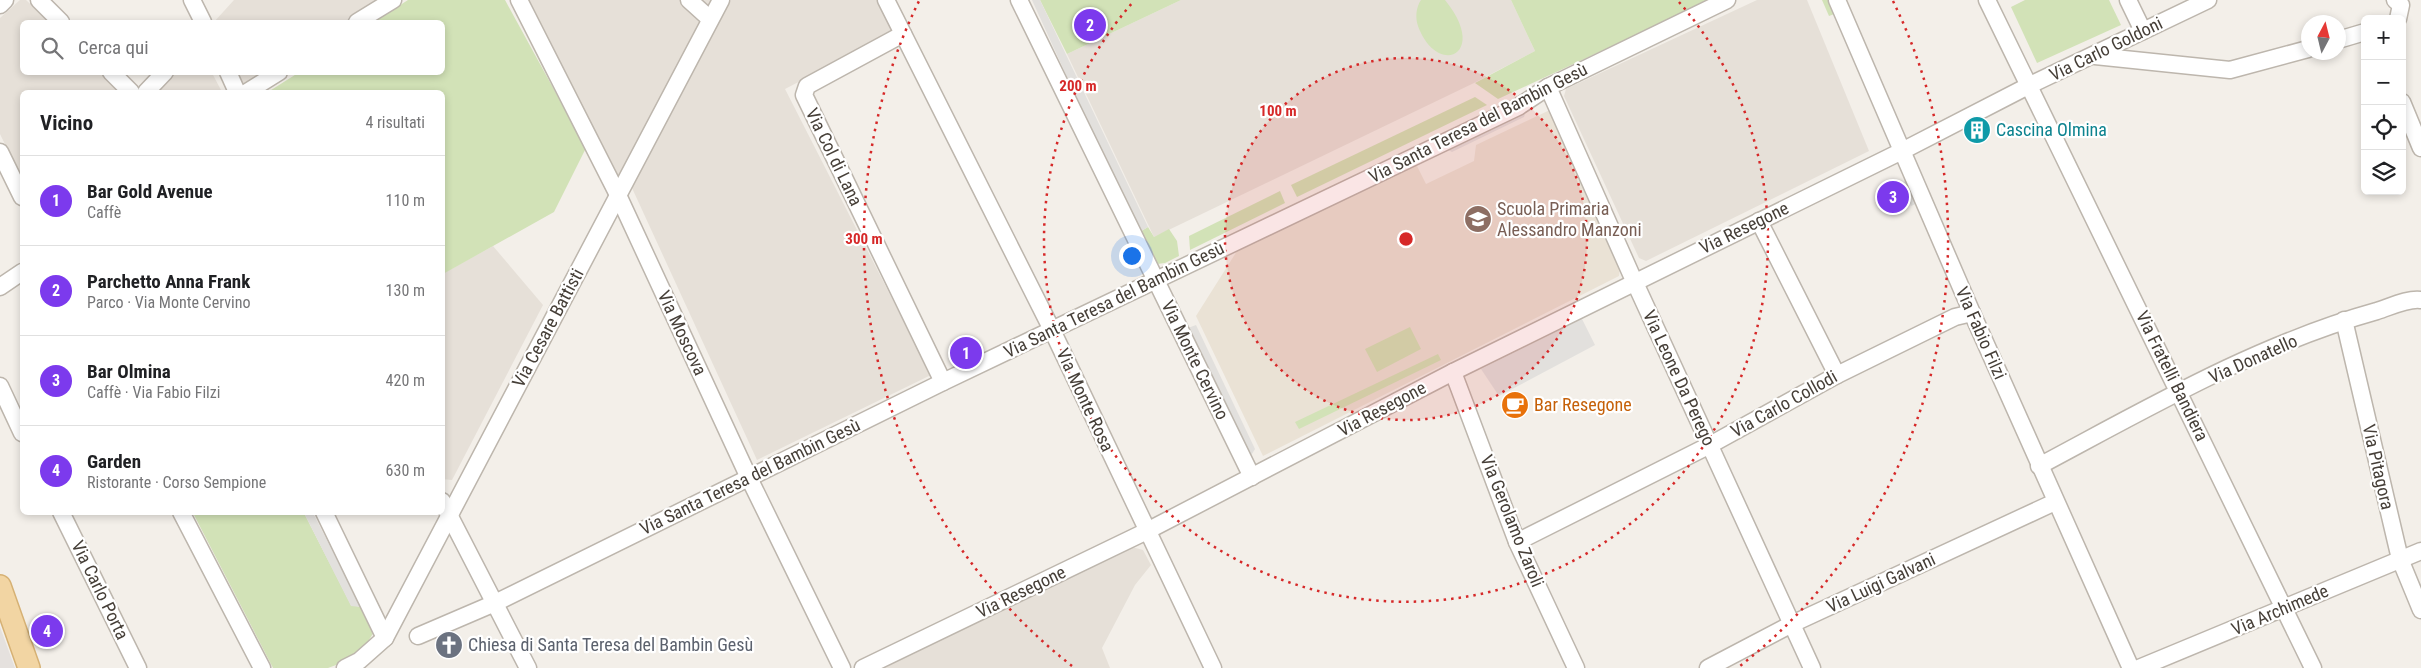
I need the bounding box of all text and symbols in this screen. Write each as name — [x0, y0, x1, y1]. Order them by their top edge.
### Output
pin: 2 — [1074, 6, 1106, 44]
street label: Via Carlo Goldoni — [2046, 12, 2166, 85]
north arrow — [2301, 15, 2346, 60]
map controls — [2361, 15, 2406, 195]
button: + — [2361, 15, 2406, 60]
search box — [20, 20, 445, 75]
icon: search — [38, 34, 66, 62]
text: Cerca qui — [78, 36, 149, 59]
street label: Via Santa Teresa del Bambin Gesù — [1365, 58, 1591, 187]
button: − — [2361, 60, 2406, 105]
text: 200 m — [1059, 77, 1097, 95]
text: 100 m — [1259, 102, 1297, 120]
street label: Via Col di Lana — [802, 104, 867, 209]
button: locate — [2361, 105, 2406, 150]
text: Vicino — [40, 111, 93, 135]
text: 4 risultati — [365, 113, 425, 132]
building icon: Cascina Olmina — [1962, 115, 1992, 145]
place label: Cascina Olmina — [1996, 119, 2107, 140]
button: layers — [2361, 150, 2406, 195]
pin: 3 — [1877, 178, 1909, 216]
text: Bar Gold Avenue — [87, 180, 213, 203]
text: 1 — [52, 191, 60, 210]
text: 110 m — [386, 191, 425, 210]
street label: Via Resegone — [1696, 197, 1792, 258]
place label: Scuola Primaria Alessandro Manzoni — [1497, 198, 1642, 240]
text: Caffè — [87, 203, 121, 222]
school or university icon: Scuola Primaria Alessandro Manzoni — [1463, 204, 1493, 234]
text: 300 m — [845, 230, 883, 248]
centre of rings — [1397, 230, 1415, 248]
street label: Via Santa Teresa del Bambin Gesù — [1000, 237, 1227, 362]
your location — [1119, 243, 1145, 269]
street label: Via Cesare Battisti — [507, 265, 588, 391]
text: Parchetto Anna Frank — [87, 270, 250, 293]
text: 2 — [52, 281, 60, 300]
text: 130 m — [386, 281, 425, 300]
street label: Via Fabio Filzi — [1952, 283, 2011, 382]
street label: Via Moscova — [654, 287, 711, 379]
text: Parco · Via Monte Cervino — [87, 293, 250, 312]
street label: Via Monte Cervino — [1157, 297, 1233, 423]
street label: Via Leone Da Perego — [1639, 307, 1720, 449]
street label: Via Fratelli Bandiera — [2132, 307, 2213, 444]
street label: Via Donatello — [2205, 330, 2300, 387]
pin: 1 — [950, 334, 982, 372]
street label: Via Monte Rosa — [1052, 345, 1119, 455]
text: Bar Olmina — [87, 360, 171, 383]
street label: Via Carlo Collodi — [1727, 366, 1841, 441]
text: 3 — [52, 371, 60, 390]
text: 420 m — [386, 371, 425, 390]
street label: Via Resegone — [1334, 377, 1429, 441]
text: Caffè · Via Fabio Filzi — [87, 383, 220, 402]
cafe icon: Bar Resegone — [1500, 390, 1530, 420]
place label: Bar Resegone — [1534, 394, 1632, 415]
street label: Via Santa Teresa del Bambin Gesù — [636, 414, 863, 539]
street label: Via Pitagora — [2359, 422, 2398, 511]
text: Garden — [87, 450, 141, 473]
street label: Via Gerolamo Zaroli — [1476, 452, 1549, 590]
text: 4 — [52, 461, 60, 480]
text: 630 m — [386, 461, 425, 480]
text: Ristorante · Corso Sempione — [87, 473, 266, 492]
street label: Via Carlo Porta — [67, 537, 133, 643]
street label: Via Luigi Galvani — [1823, 548, 1938, 617]
street label: Via Resegone — [973, 561, 1069, 622]
street label: Via Archimede — [2228, 580, 2331, 639]
pin: 4 — [31, 612, 63, 650]
church icon: Chiesa di Santa Teresa del Bambin Gesù — [434, 630, 464, 660]
place label: Chiesa di Santa Teresa del Bambin Gesù — [468, 634, 753, 655]

